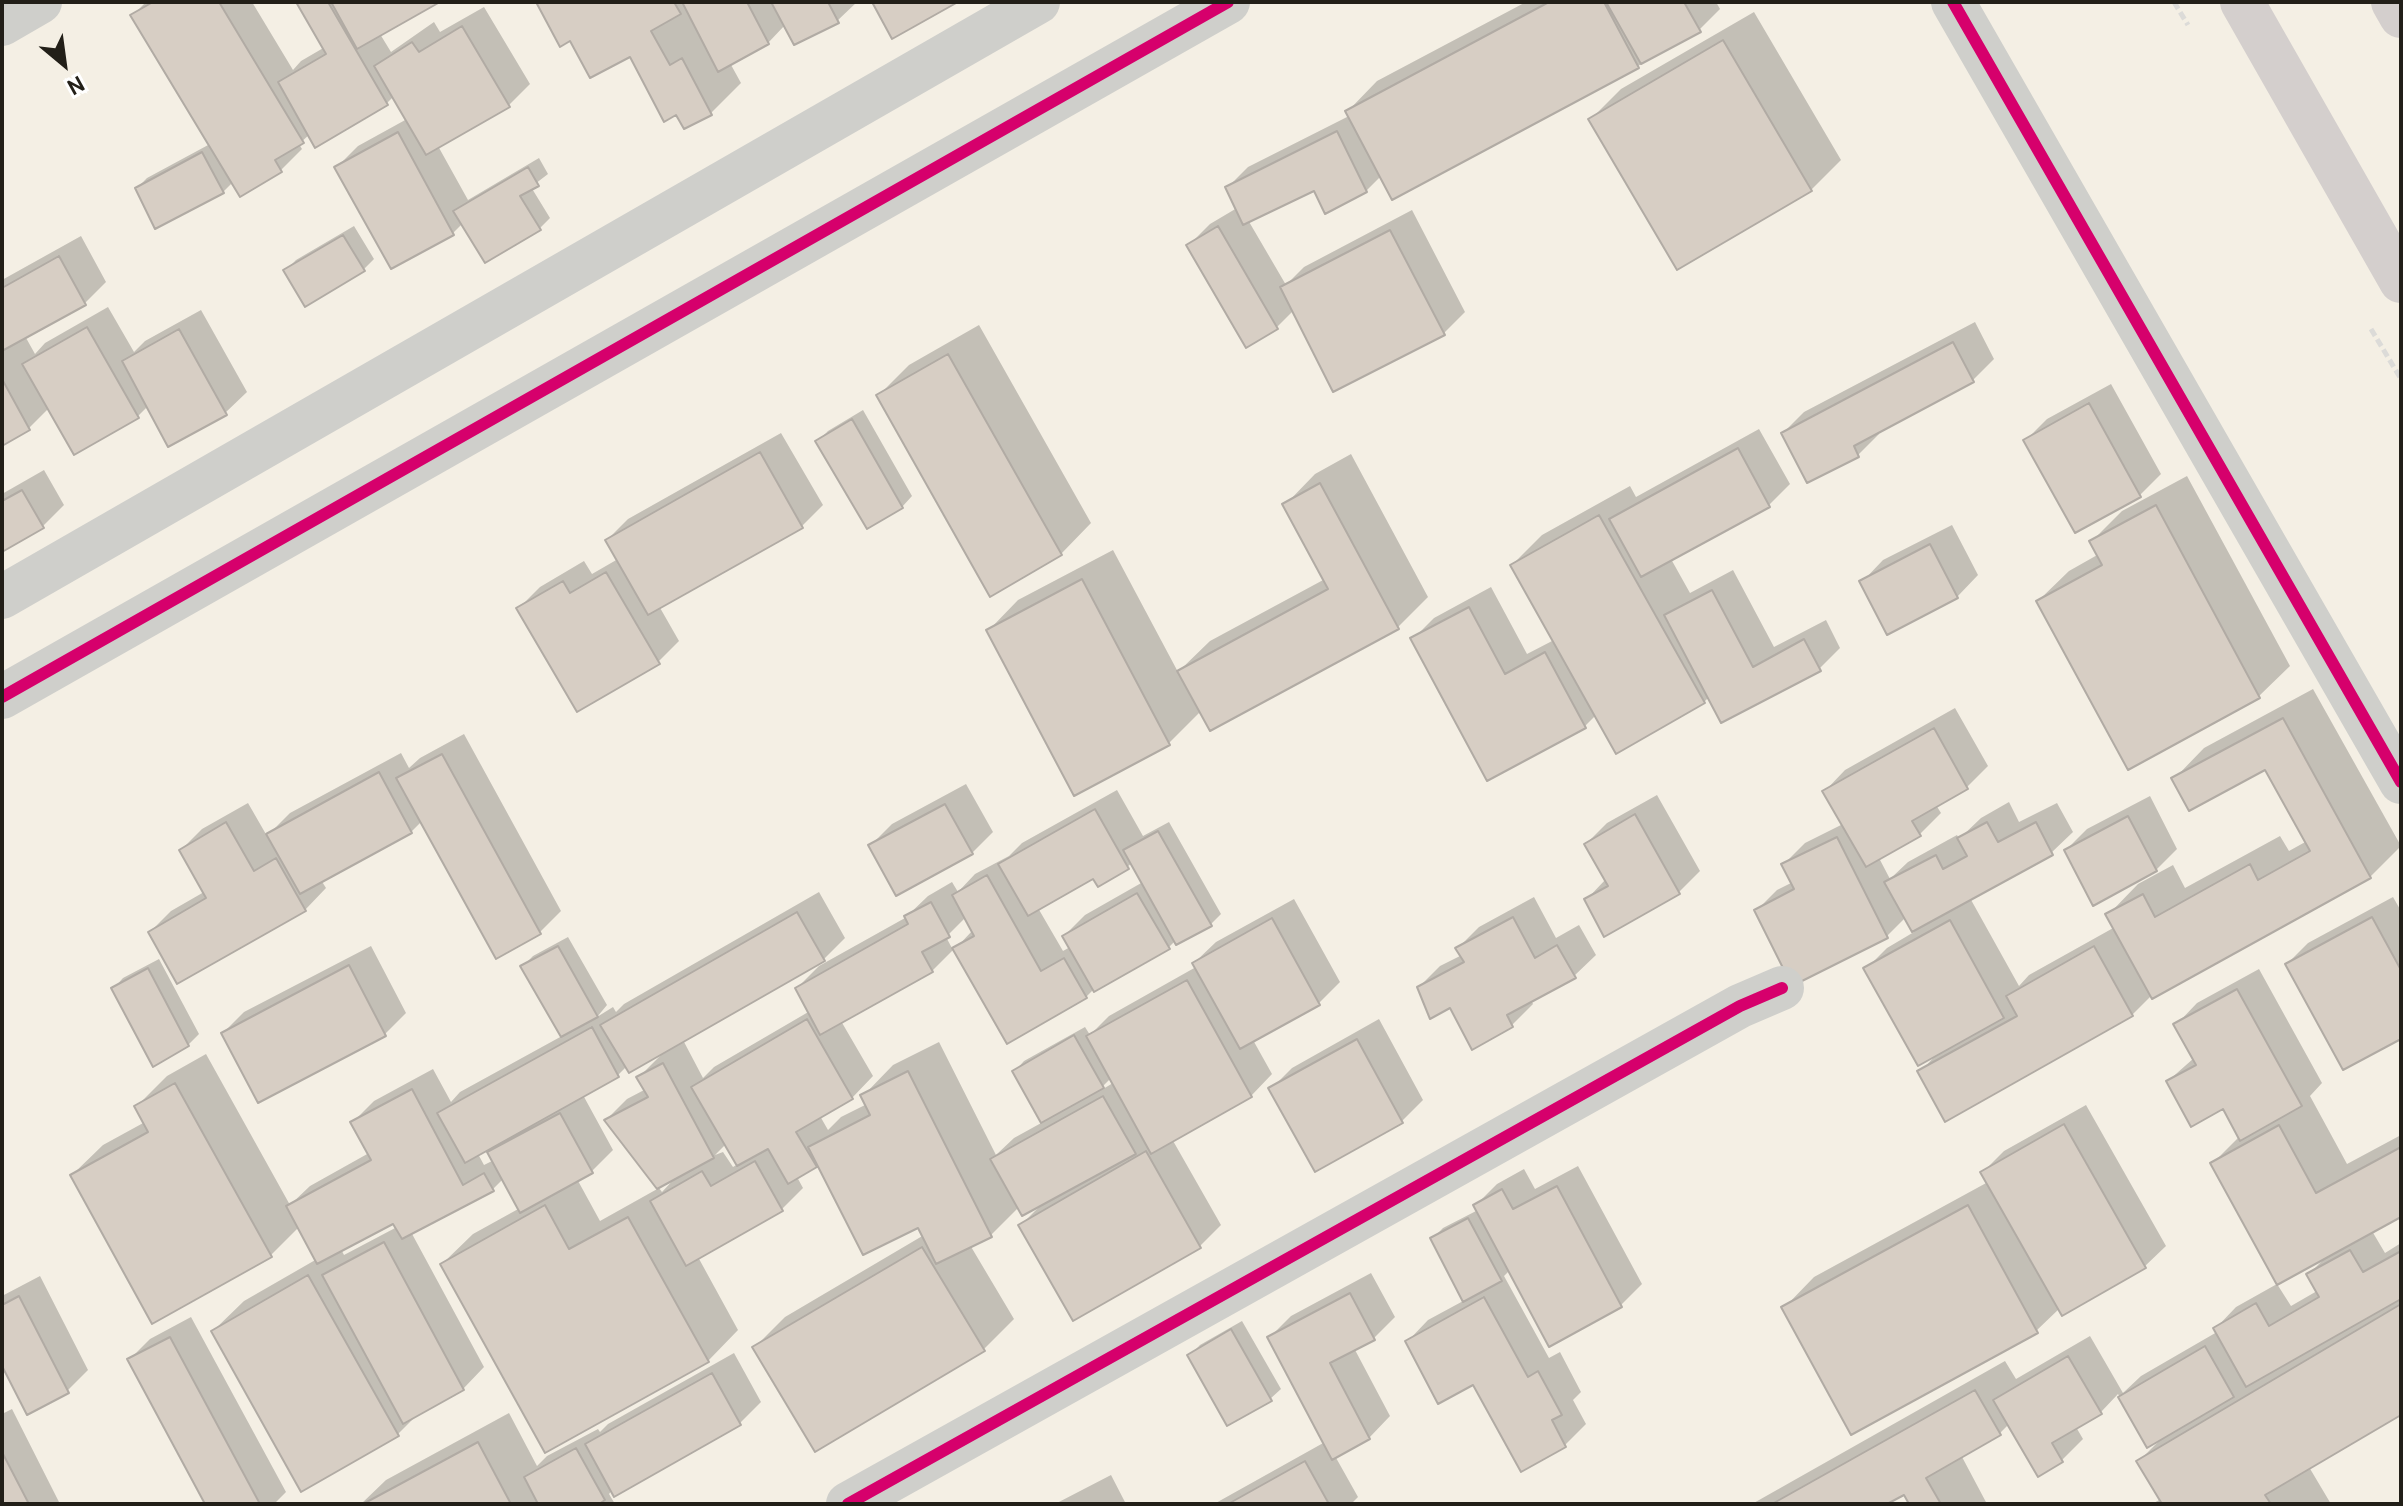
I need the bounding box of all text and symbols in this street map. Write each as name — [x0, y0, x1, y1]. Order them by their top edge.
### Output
north arrow — [24, 24, 104, 104]
text: N — [63, 70, 89, 101]

